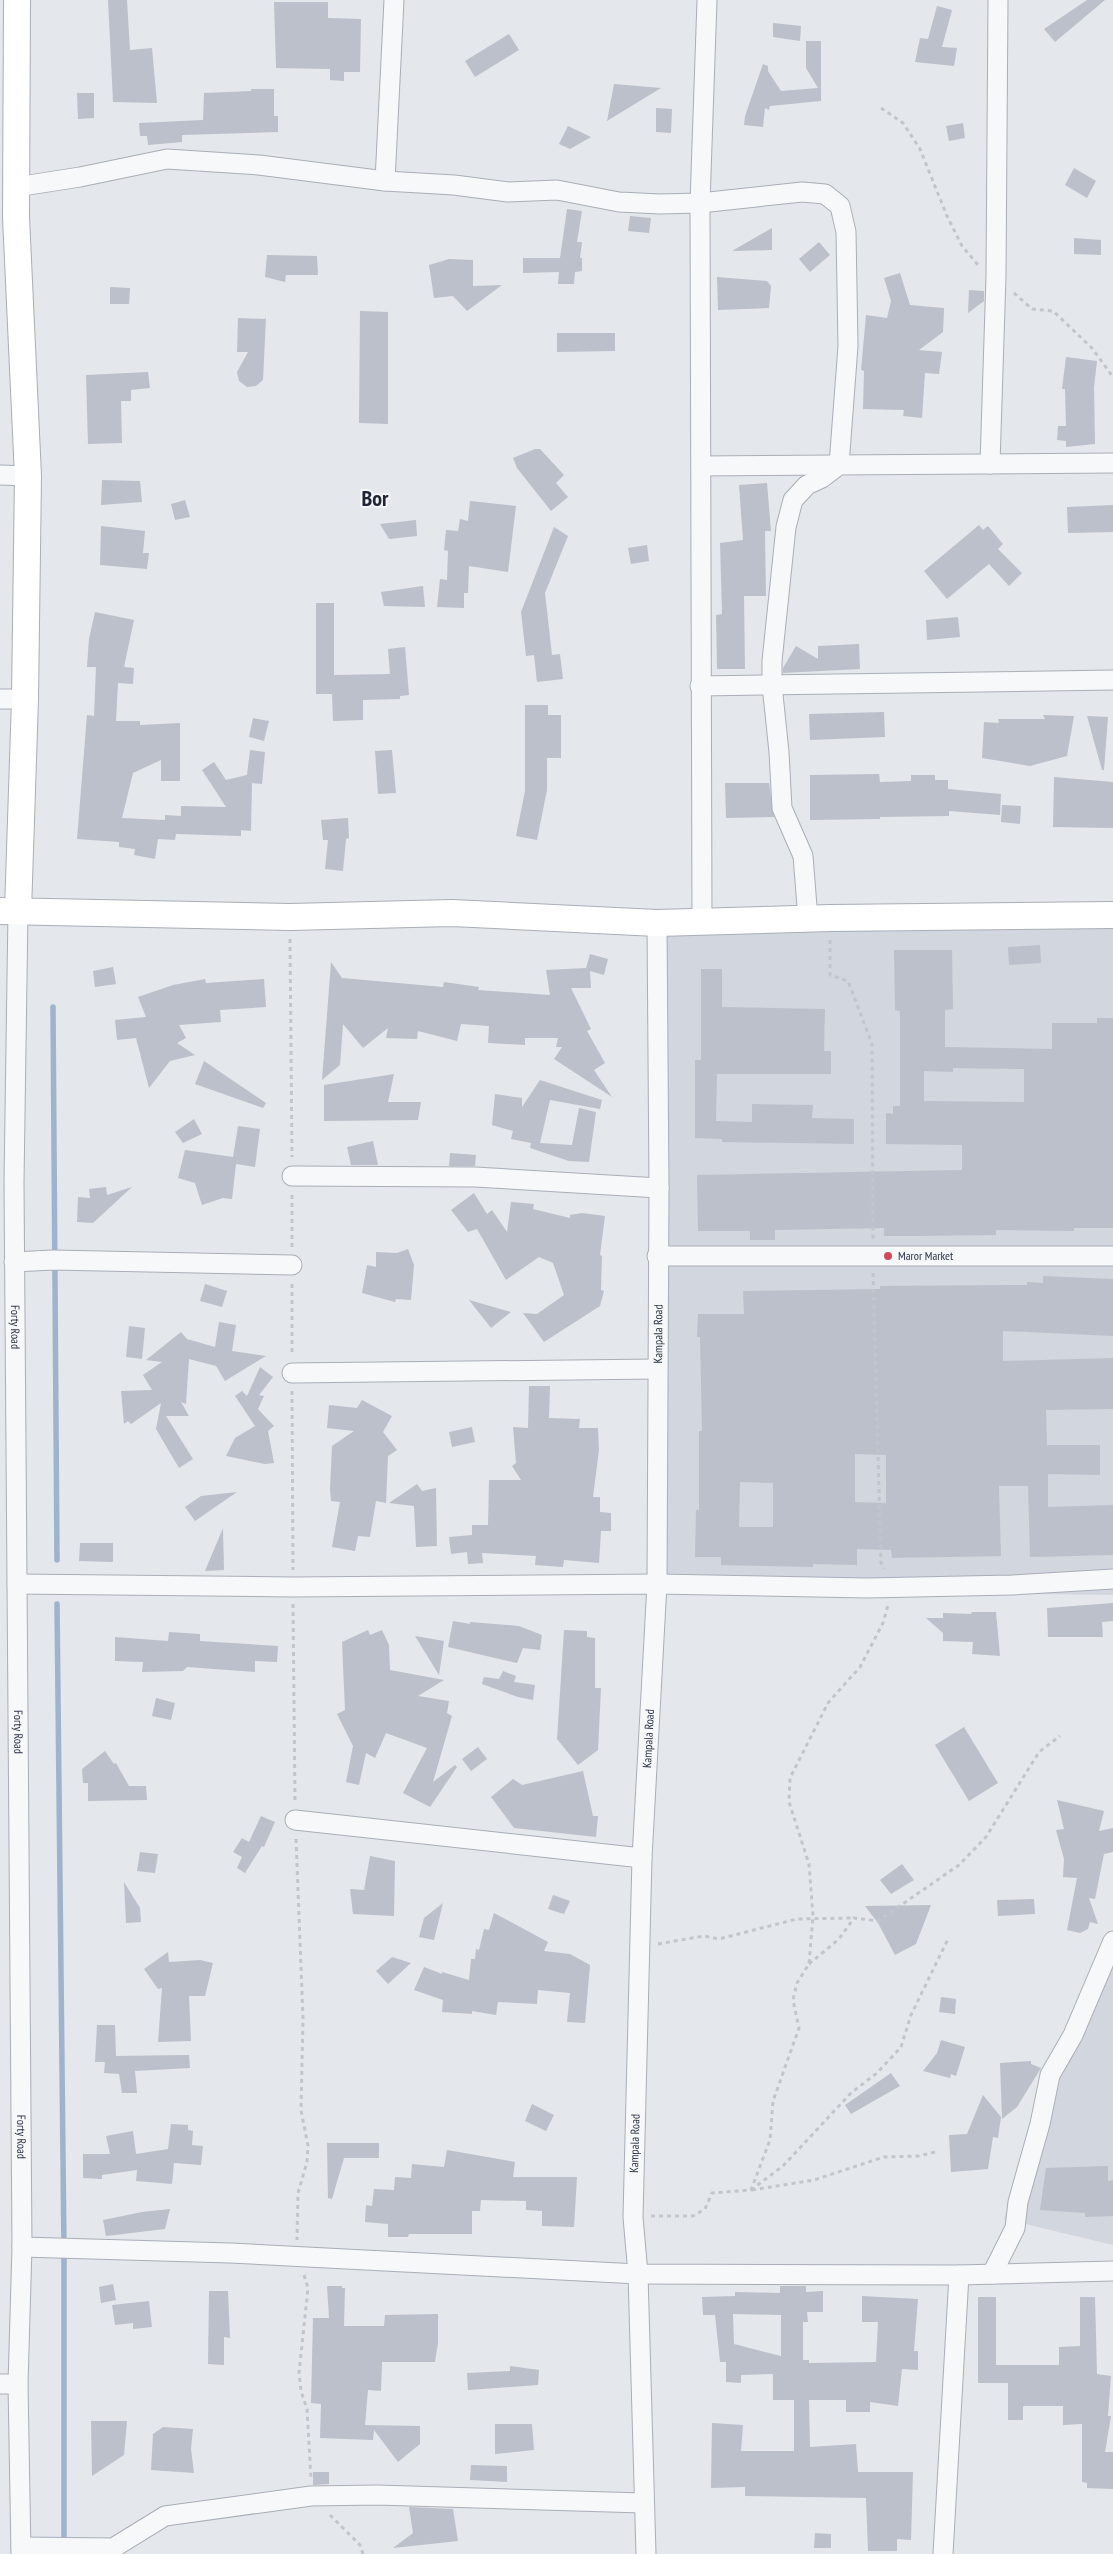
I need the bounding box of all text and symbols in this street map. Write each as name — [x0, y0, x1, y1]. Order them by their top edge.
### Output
district label: Bor — [361, 484, 389, 512]
place label: Maror Market — [898, 1248, 954, 1263]
marker: Maror Market — [882, 1250, 894, 1262]
street label: Kampala Road — [650, 1304, 665, 1363]
street label: Forty Road — [8, 1305, 23, 1349]
street label: Kampala Road — [639, 1709, 657, 1768]
street label: Forty Road — [11, 1710, 26, 1754]
street label: Kampala Road — [626, 2114, 643, 2173]
street label: Forty Road — [14, 2115, 29, 2159]

